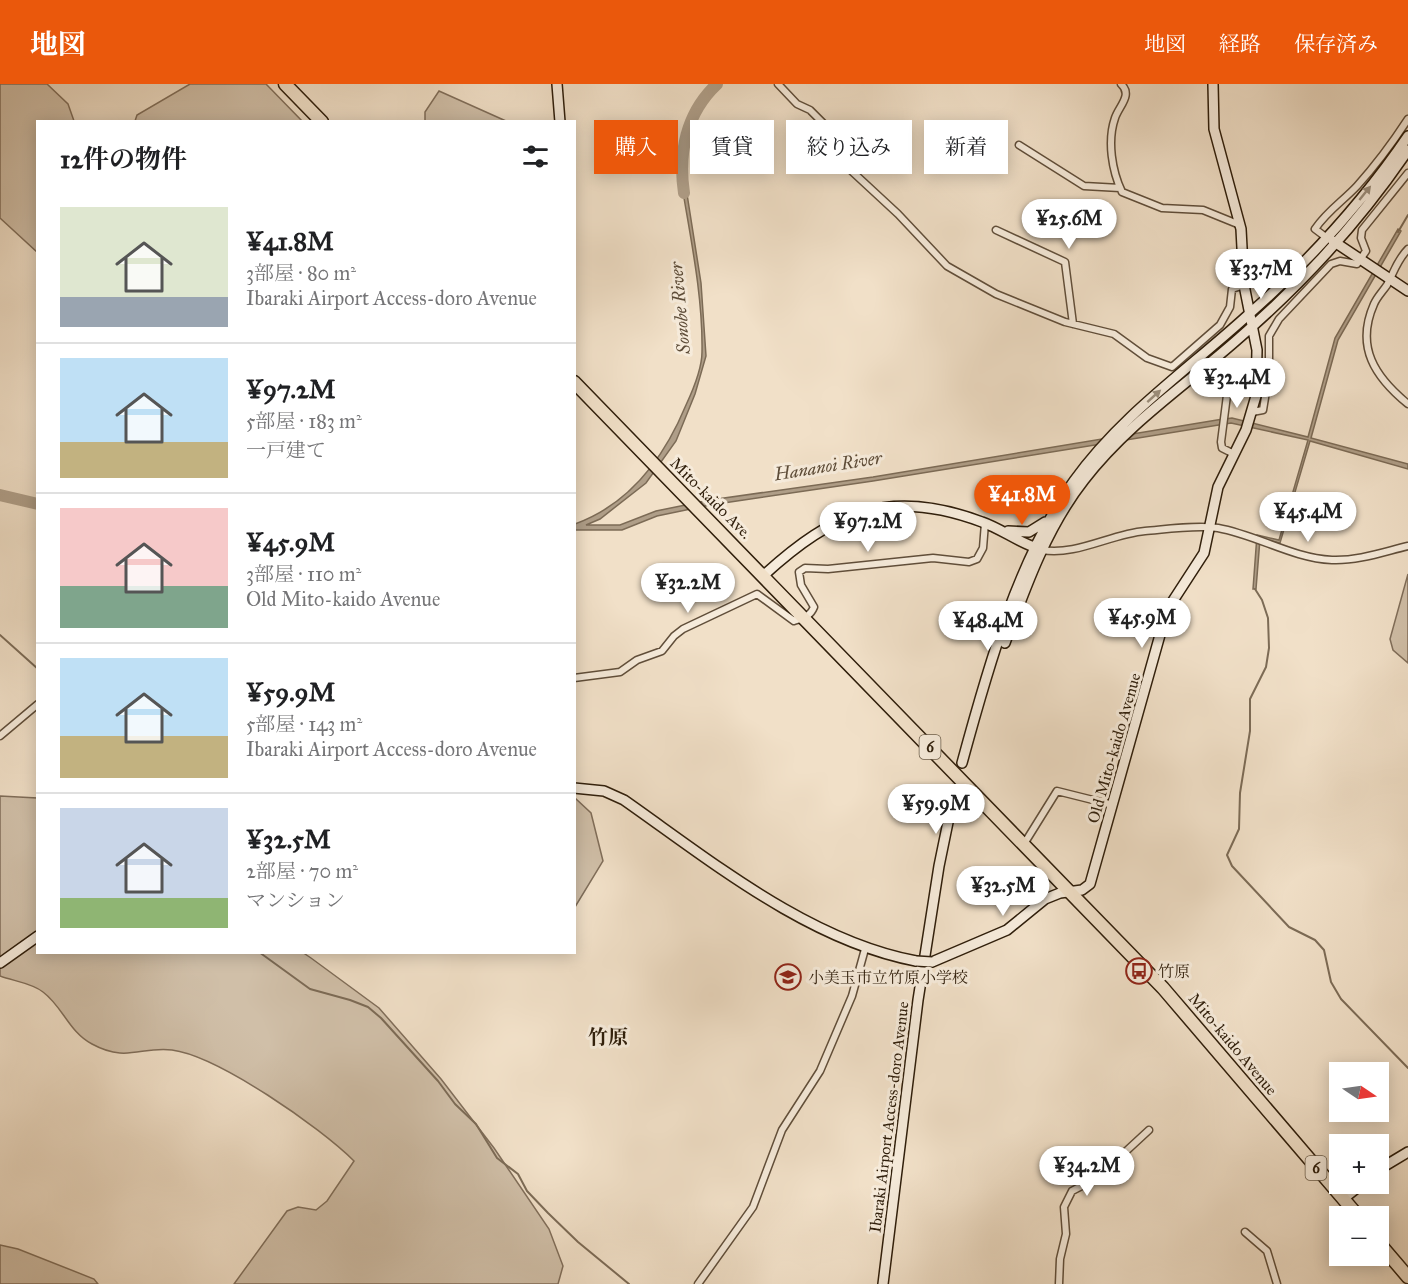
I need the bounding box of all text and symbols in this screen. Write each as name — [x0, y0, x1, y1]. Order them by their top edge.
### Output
text: 地図 — [30, 27, 86, 62]
text: 地図 — [1144, 31, 1186, 57]
text: 経路 — [1219, 31, 1261, 57]
text: 保存済み — [1294, 31, 1378, 57]
chip: 購入 — [594, 120, 678, 174]
chip: 賃貸 — [690, 120, 774, 174]
chip: 絞り込み — [786, 120, 912, 174]
chip: 新着 — [924, 120, 1008, 174]
icon: filters — [519, 140, 552, 173]
text: 12件の物件 — [60, 143, 187, 175]
one-way arrow — [1358, 185, 1371, 201]
pin: ¥25.6M — [1020, 199, 1118, 250]
text: ¥25.6M — [1036, 206, 1102, 230]
text: ¥41.8M — [246, 225, 334, 257]
icon: home — [108, 231, 180, 303]
pin: ¥33.7M — [1212, 249, 1310, 300]
text: ¥33.7M — [1229, 256, 1293, 280]
water label: Sonobe River — [665, 260, 695, 356]
text: 3部屋 · 80 m² — [246, 261, 356, 285]
text: Ibaraki Airport Access-doro Avenue — [246, 286, 537, 310]
pin: ¥32.4M — [1188, 358, 1286, 409]
text: ¥32.4M — [1203, 365, 1271, 389]
text: ¥97.2M — [246, 373, 336, 405]
icon: home — [108, 382, 180, 454]
one-way arrow — [1147, 389, 1162, 403]
text: 5部屋 · 183 m² — [246, 409, 362, 433]
text: 一戸建て — [246, 438, 326, 462]
water label: Hananoi River — [772, 446, 885, 486]
street label: Mito-kaido Ave. — [666, 453, 756, 543]
pin: ¥41.8M — [973, 475, 1071, 526]
text: ¥41.8M — [988, 482, 1056, 506]
pin: ¥45.4M — [1259, 492, 1357, 543]
text: ¥45.4M — [1273, 499, 1343, 523]
pin: ¥97.2M — [819, 502, 917, 553]
text: ¥97.2M — [834, 509, 902, 533]
text: ¥45.9M — [246, 526, 335, 558]
icon: home — [108, 532, 180, 604]
text: 3部屋 · 110 m² — [246, 562, 361, 586]
pin: ¥32.2M — [639, 563, 737, 614]
text: ¥32.2M — [655, 570, 721, 594]
text: Old Mito-kaido Avenue — [246, 587, 440, 611]
pin: ¥45.9M — [1093, 598, 1191, 649]
pin: ¥48.4M — [939, 601, 1037, 652]
text: ¥45.9M — [1108, 605, 1176, 629]
text: ¥48.4M — [952, 608, 1024, 632]
street label: Old Mito-kaido Avenue — [1083, 670, 1145, 825]
text: ¥59.9M — [246, 676, 335, 708]
icon: home — [108, 682, 180, 754]
text: 5部屋 · 143 m² — [246, 712, 362, 736]
road number: 6 — [920, 735, 940, 759]
text: Ibaraki Airport Access-doro Avenue — [246, 737, 537, 761]
pin: ¥59.9M — [887, 784, 985, 835]
text: ¥59.9M — [902, 791, 970, 815]
text: ¥32.5M — [246, 823, 331, 855]
icon: home — [108, 832, 180, 904]
text: 2部屋 · 70 m² — [246, 859, 358, 883]
pin: ¥32.5M — [954, 866, 1052, 917]
text: ¥32.5M — [970, 873, 1036, 897]
text: マンション — [246, 888, 345, 912]
bus stop icon: 竹原 — [1124, 956, 1154, 986]
school or university icon: 小美玉市立竹原小学校 — [773, 962, 803, 992]
place label: 竹原 — [1158, 962, 1190, 981]
place label: 小美玉市立竹原小学校 — [808, 968, 968, 987]
street label: Mito-kaido Avenue — [1185, 989, 1281, 1099]
street label: Ibaraki Airport Access-doro Avenue — [865, 1000, 913, 1234]
district label: 竹原 — [588, 1025, 628, 1049]
north arrow — [1329, 1062, 1389, 1122]
map controls — [1329, 1062, 1389, 1266]
button: + — [1329, 1134, 1389, 1194]
pin: ¥34.2M — [1038, 1146, 1136, 1197]
text: ¥34.2M — [1053, 1153, 1121, 1177]
road number: 6 — [1306, 1156, 1326, 1180]
button: − — [1329, 1206, 1389, 1266]

